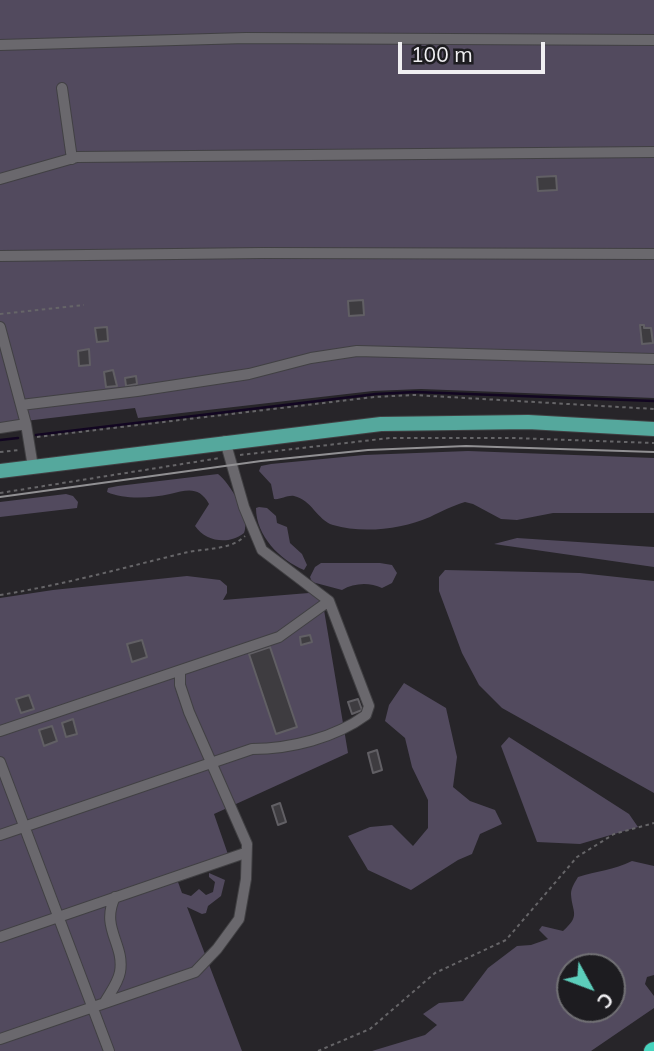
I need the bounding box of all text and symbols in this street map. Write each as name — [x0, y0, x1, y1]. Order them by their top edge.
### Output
scale bar — [402, 28, 549, 72]
text: 100 m — [411, 41, 473, 67]
north arrow — [556, 953, 626, 1023]
text: С — [592, 988, 619, 1013]

